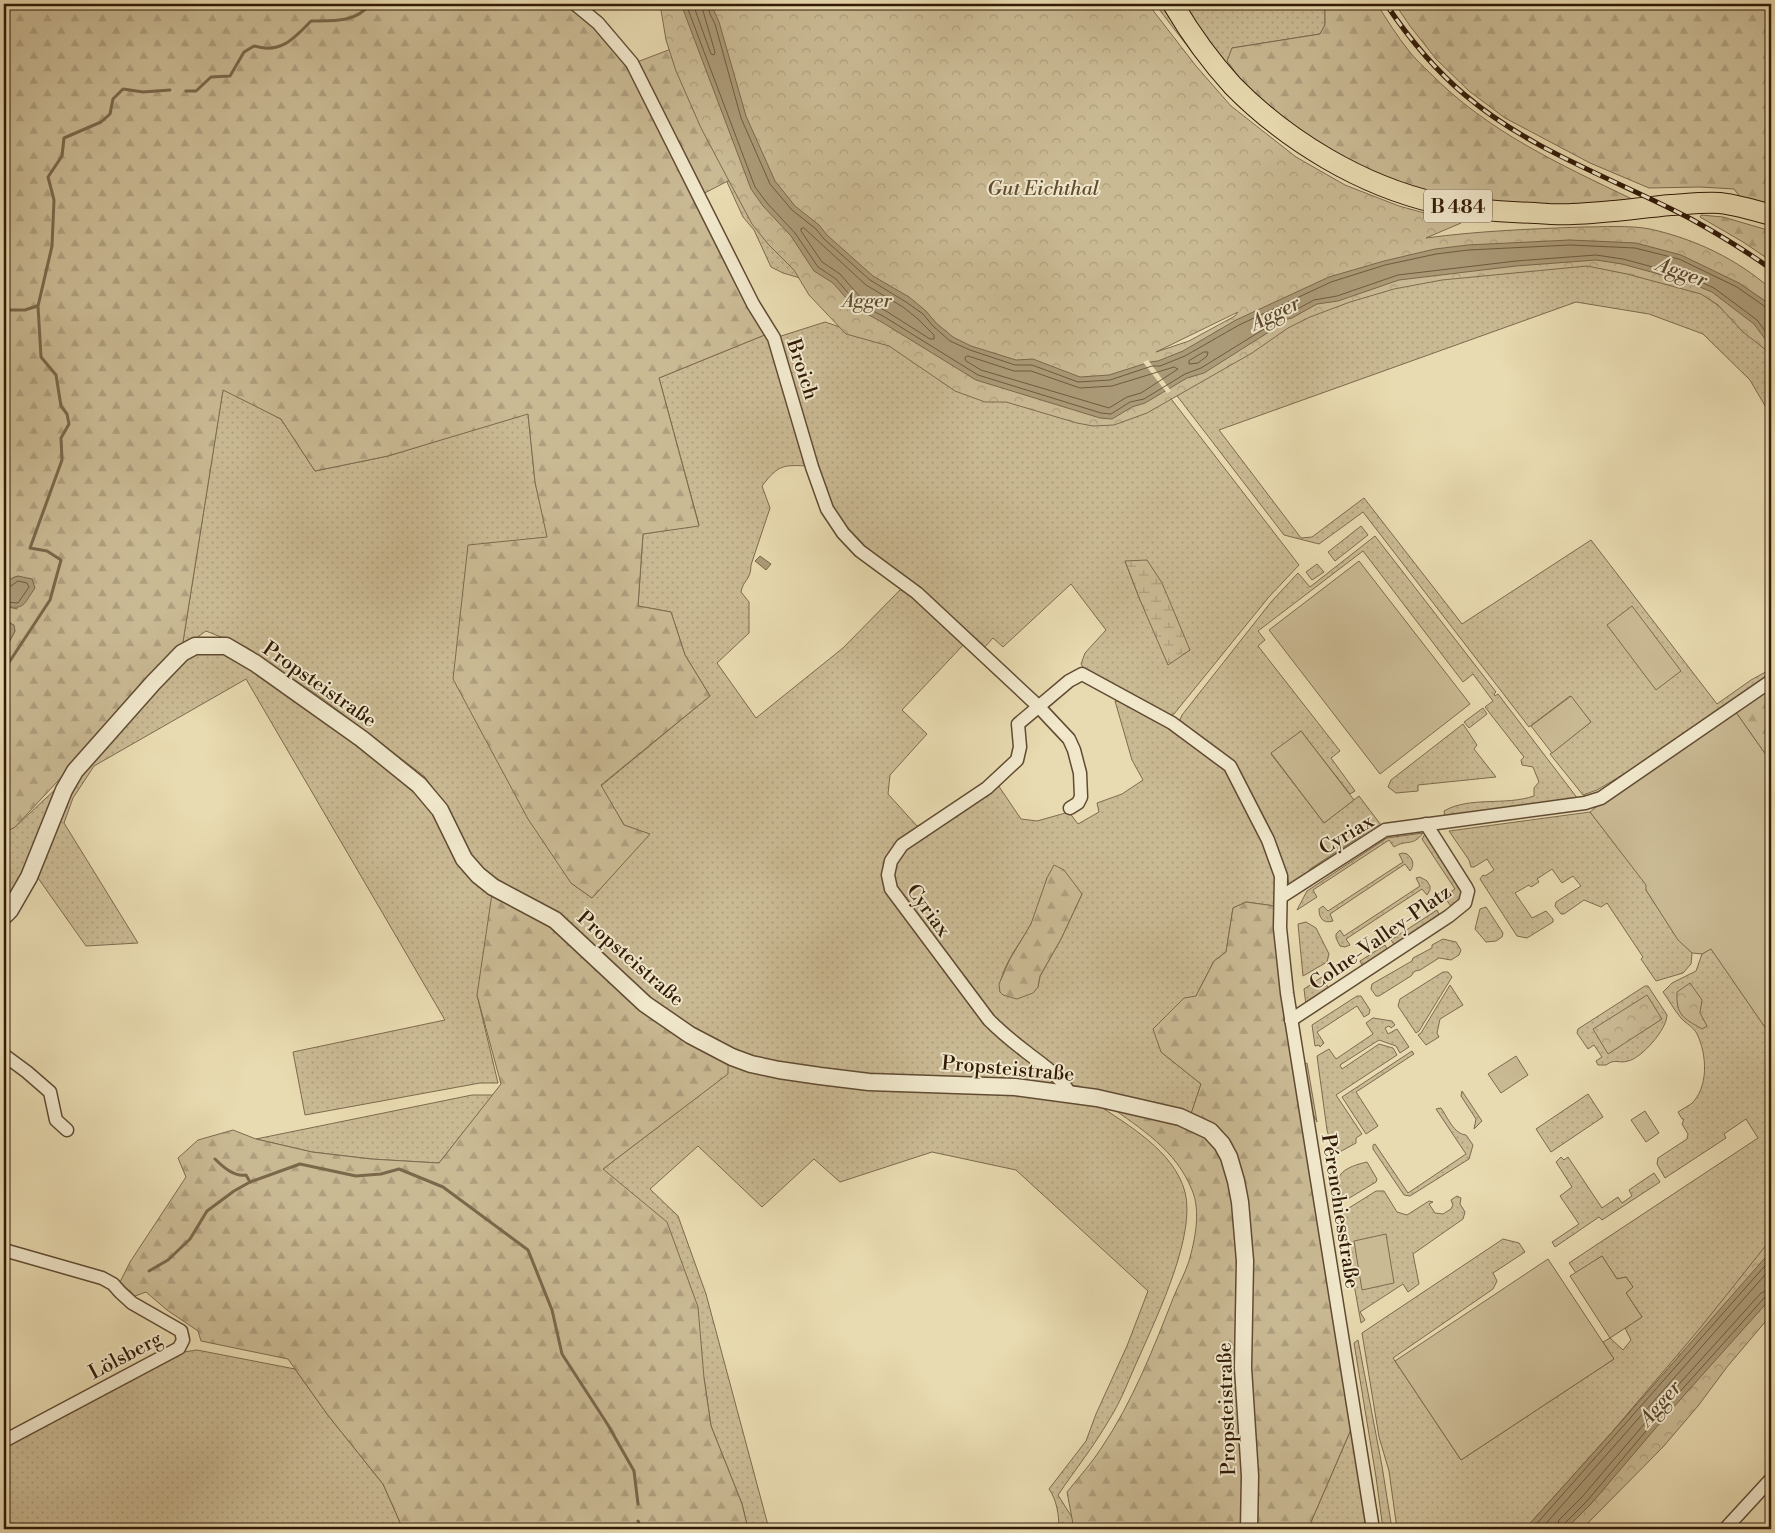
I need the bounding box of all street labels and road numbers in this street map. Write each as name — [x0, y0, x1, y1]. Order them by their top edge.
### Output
road number: B 484 — [1424, 190, 1492, 222]
street label: Broich — [780, 335, 823, 403]
street label: Propsteistraße — [257, 637, 381, 734]
street label: Cyriax — [1315, 809, 1379, 861]
street label: Cyriax — [900, 880, 956, 943]
street label: Colne-Valley-Platz — [1305, 880, 1457, 997]
street label: Propsteistraße — [571, 906, 689, 1012]
street label: Propsteistraße — [940, 1051, 1075, 1088]
street label: Pérenchiesstraße — [1315, 1132, 1364, 1290]
street label: Lölsberg — [85, 1326, 167, 1386]
street label: Propsteistraße — [1213, 1342, 1242, 1476]

